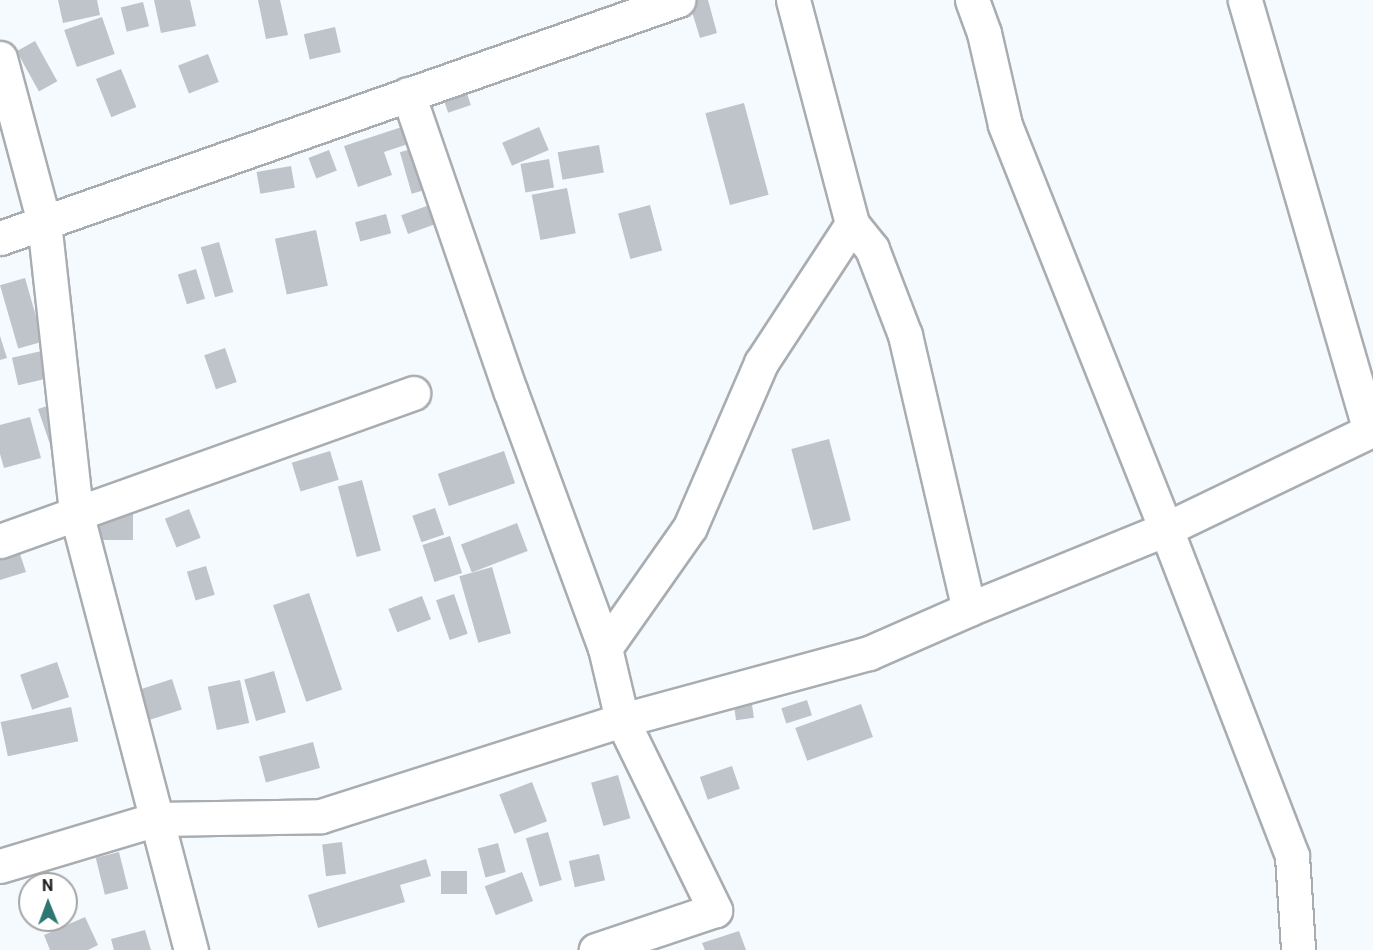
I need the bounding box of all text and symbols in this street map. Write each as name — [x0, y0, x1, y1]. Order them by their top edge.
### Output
north arrow — [18, 872, 78, 932]
text: N — [42, 876, 54, 895]

